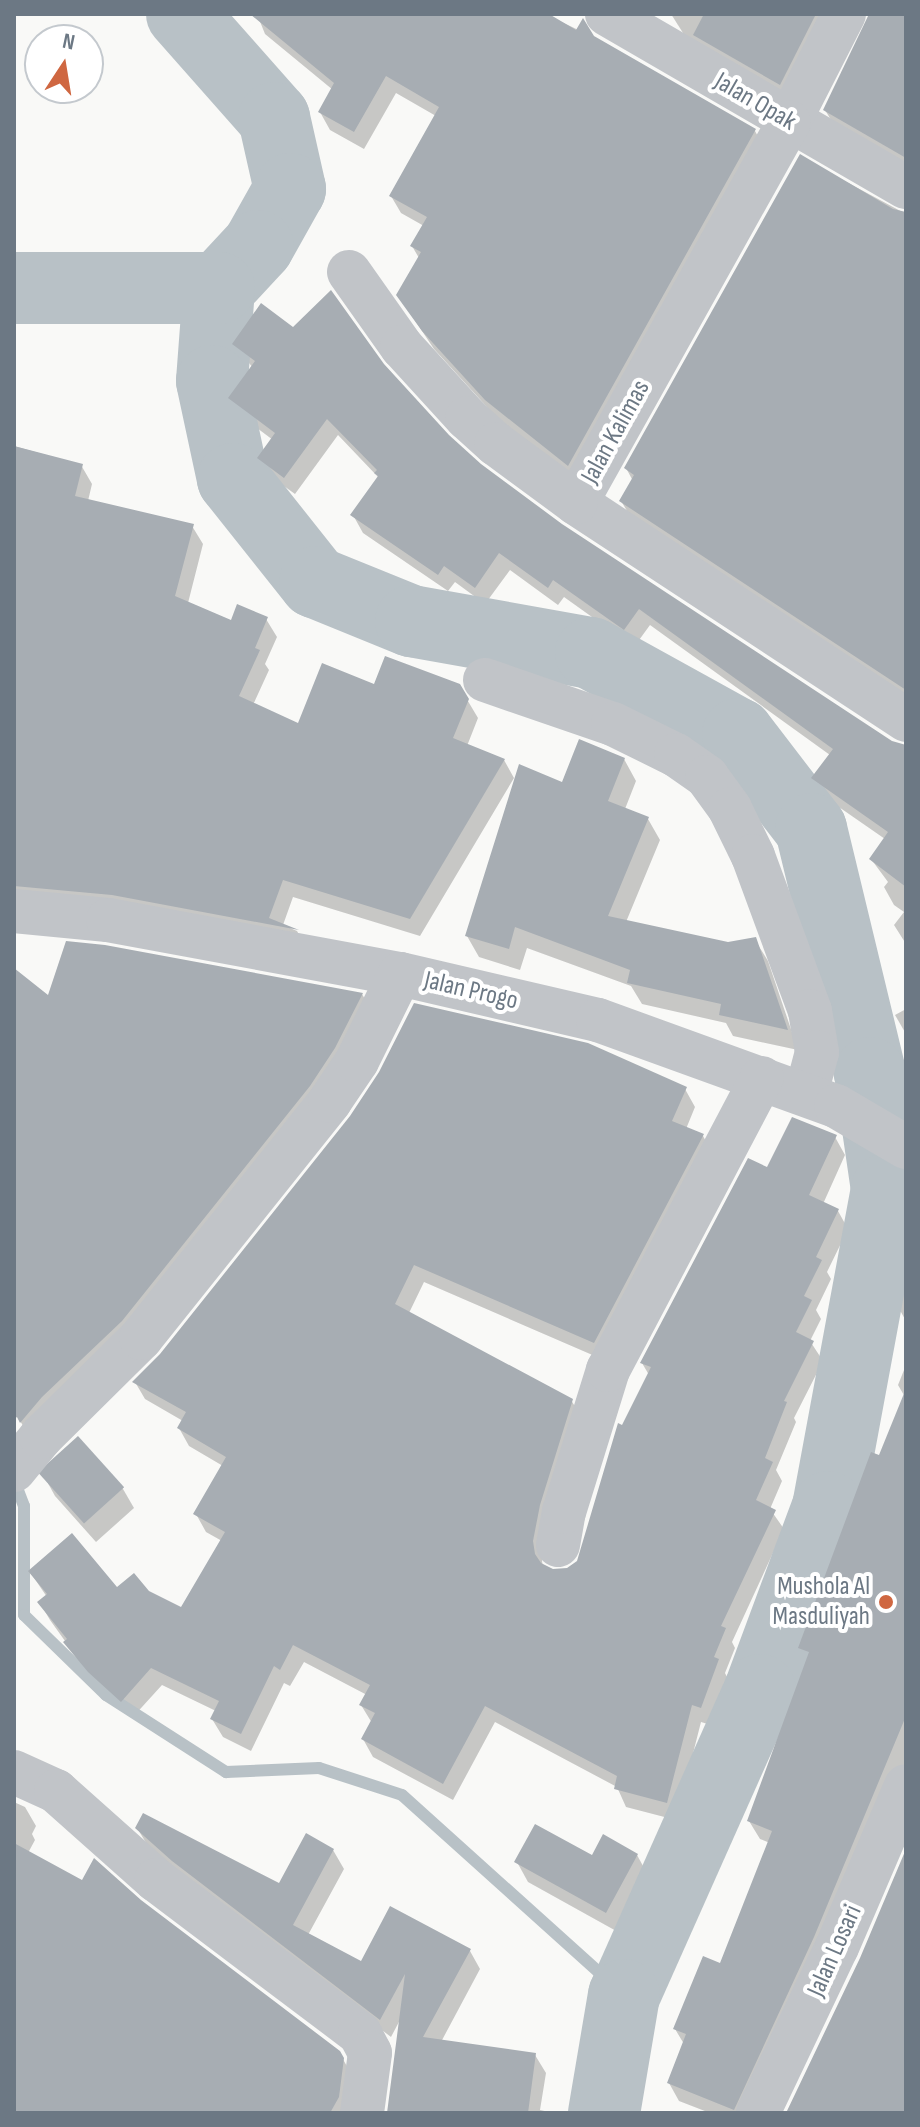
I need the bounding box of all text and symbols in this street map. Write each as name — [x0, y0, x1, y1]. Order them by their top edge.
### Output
north arrow — [24, 24, 104, 104]
text: N — [60, 28, 77, 56]
street label: Jalan Opak — [709, 66, 801, 138]
street label: Jalan Kalimas — [575, 375, 657, 489]
street label: Jalan Progo — [421, 965, 521, 1017]
place label: Mushola Al Masduliyah — [773, 1571, 870, 1632]
marker: Mushola Al Masduliyah — [877, 1593, 895, 1611]
street label: Jalan Losari — [801, 1900, 869, 2002]

